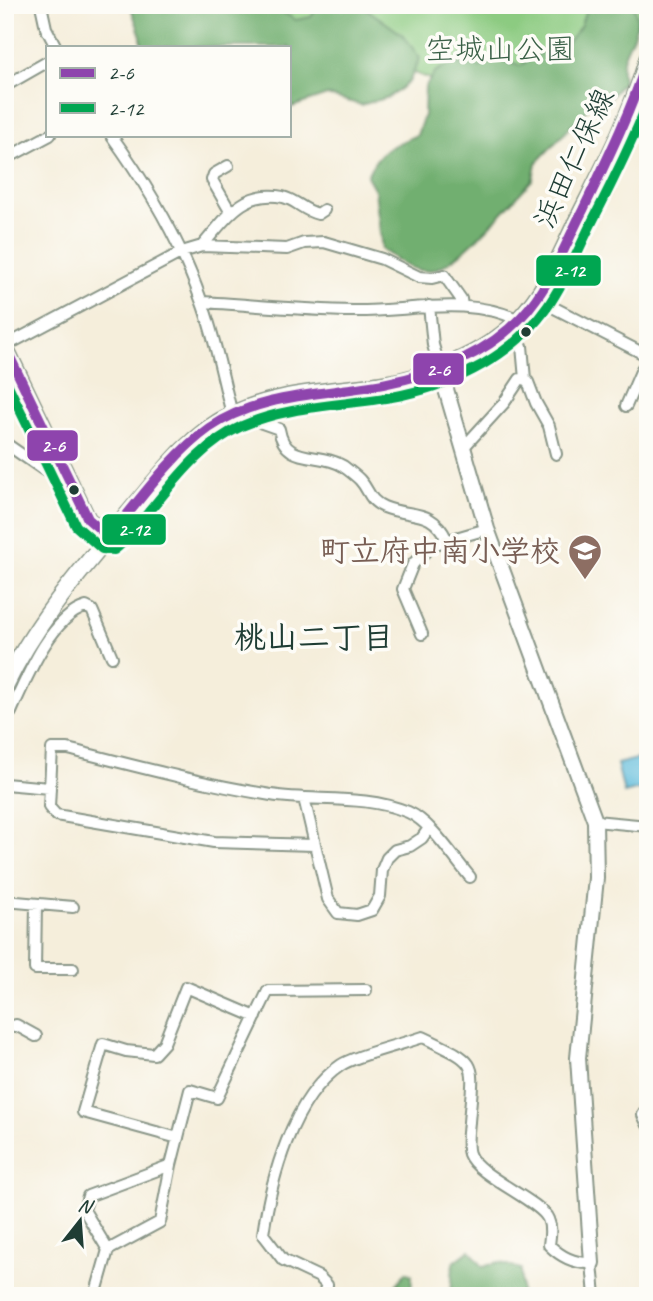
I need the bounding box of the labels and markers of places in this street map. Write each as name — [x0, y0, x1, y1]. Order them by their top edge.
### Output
unlabelled marker — [519, 325, 533, 339]
unlabelled marker — [67, 483, 81, 497]
place label: 町立府中南小学校 — [320, 532, 560, 570]
school or university icon: 町立府中南小学校 — [566, 532, 604, 581]

